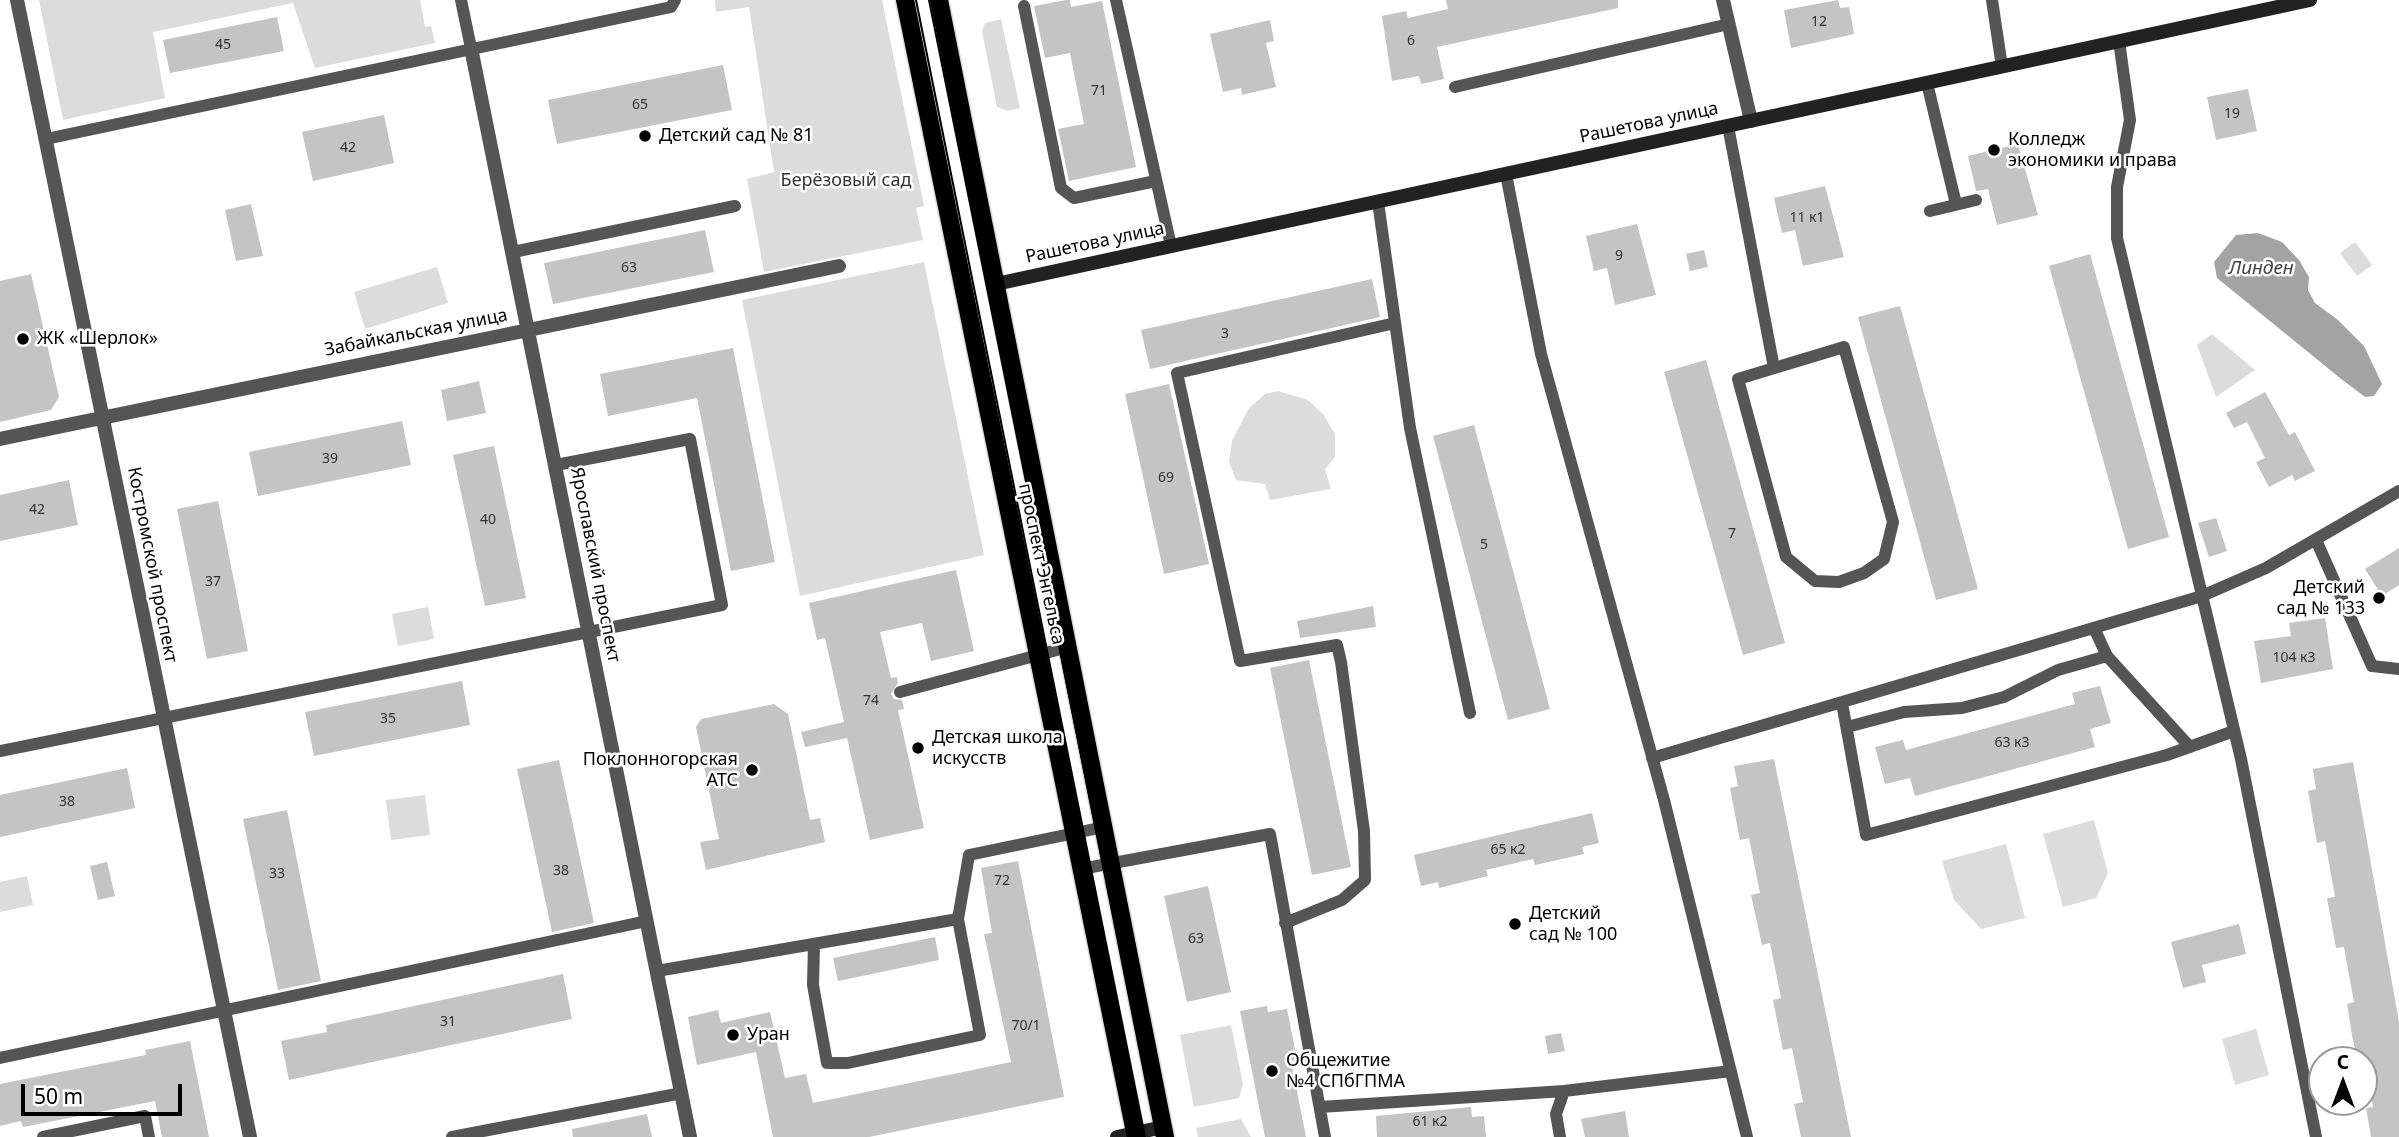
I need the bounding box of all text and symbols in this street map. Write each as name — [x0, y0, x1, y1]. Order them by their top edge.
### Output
house number: 12 — [1811, 14, 1827, 30]
house number: 6 — [1407, 33, 1415, 49]
house number: 45 — [215, 37, 231, 53]
house number: 71 — [1091, 83, 1107, 99]
house number: 65 — [632, 97, 648, 113]
street label: Рашетова улица — [1578, 98, 1720, 148]
house number: 19 — [2224, 106, 2240, 122]
place label: Детский сад № 81 — [659, 125, 814, 147]
marker: Детский сад № 81 — [637, 128, 653, 144]
place label: Колледж экономики и права — [2008, 129, 2177, 172]
house number: 42 — [340, 140, 356, 156]
marker: Колледж экономики и права — [1986, 142, 2002, 158]
park label: Берёзовый сад — [781, 170, 911, 192]
house number: 11 к1 — [1789, 210, 1825, 226]
street label: Рашетова улица — [1024, 218, 1166, 268]
house number: 9 — [1615, 248, 1623, 264]
water label: Линден — [2228, 258, 2294, 280]
house number: 63 — [621, 260, 637, 276]
street label: Забайкальская улица — [323, 305, 509, 361]
house number: 3 — [1221, 326, 1229, 342]
place label: ЖК «Шерлок» — [37, 328, 158, 350]
marker: ЖК «Шерлок» — [15, 331, 31, 347]
house number: 39 — [322, 451, 338, 467]
street label: Костромской проспект — [122, 465, 182, 665]
street label: Ярославский проспект — [565, 466, 625, 664]
house number: 69 — [1158, 470, 1174, 486]
street label: проспект Энгельса — [1013, 481, 1069, 647]
house number: 42 — [29, 502, 45, 518]
house number: 40 — [480, 512, 496, 528]
house number: 7 — [1728, 526, 1736, 542]
house number: 5 — [1480, 537, 1488, 553]
house number: 37 — [205, 574, 221, 590]
place label: Детский сад № 133 — [2277, 577, 2365, 620]
marker: Детский сад № 133 — [2371, 590, 2387, 606]
house number: 104 к3 — [2272, 650, 2316, 666]
house number: 74 — [863, 693, 879, 709]
house number: 35 — [380, 711, 396, 727]
place label: Детская школа искусств — [932, 727, 1063, 770]
house number: 63 к3 — [1994, 735, 2030, 751]
marker: Детская школа искусств — [910, 740, 926, 756]
place label: Поклонногорская АТС — [583, 749, 738, 792]
marker: Поклонногорская АТС — [744, 762, 760, 778]
house number: 38 — [59, 794, 75, 810]
house number: 65 к2 — [1490, 842, 1526, 858]
house number: 38 — [553, 863, 569, 879]
house number: 33 — [269, 866, 285, 882]
house number: 72 — [994, 873, 1010, 889]
place label: Детский сад № 100 — [1529, 903, 1617, 946]
marker: Детский сад № 100 — [1507, 916, 1523, 932]
house number: 63 — [1188, 931, 1204, 947]
house number: 31 — [440, 1014, 456, 1030]
house number: 70/1 — [1011, 1018, 1041, 1034]
place label: Уран — [747, 1024, 790, 1046]
marker: Уран — [725, 1027, 741, 1043]
north arrow — [2308, 1046, 2378, 1116]
text: С — [2337, 1049, 2349, 1075]
place label: Общежитие №4 СПбГПМА — [1286, 1050, 1405, 1092]
marker: Общежитие №4 СПбГПМА — [1264, 1063, 1280, 1079]
scale bar — [24, 1070, 186, 1114]
text: 50 m — [34, 1082, 83, 1110]
house number: 61 к2 — [1412, 1114, 1448, 1130]

